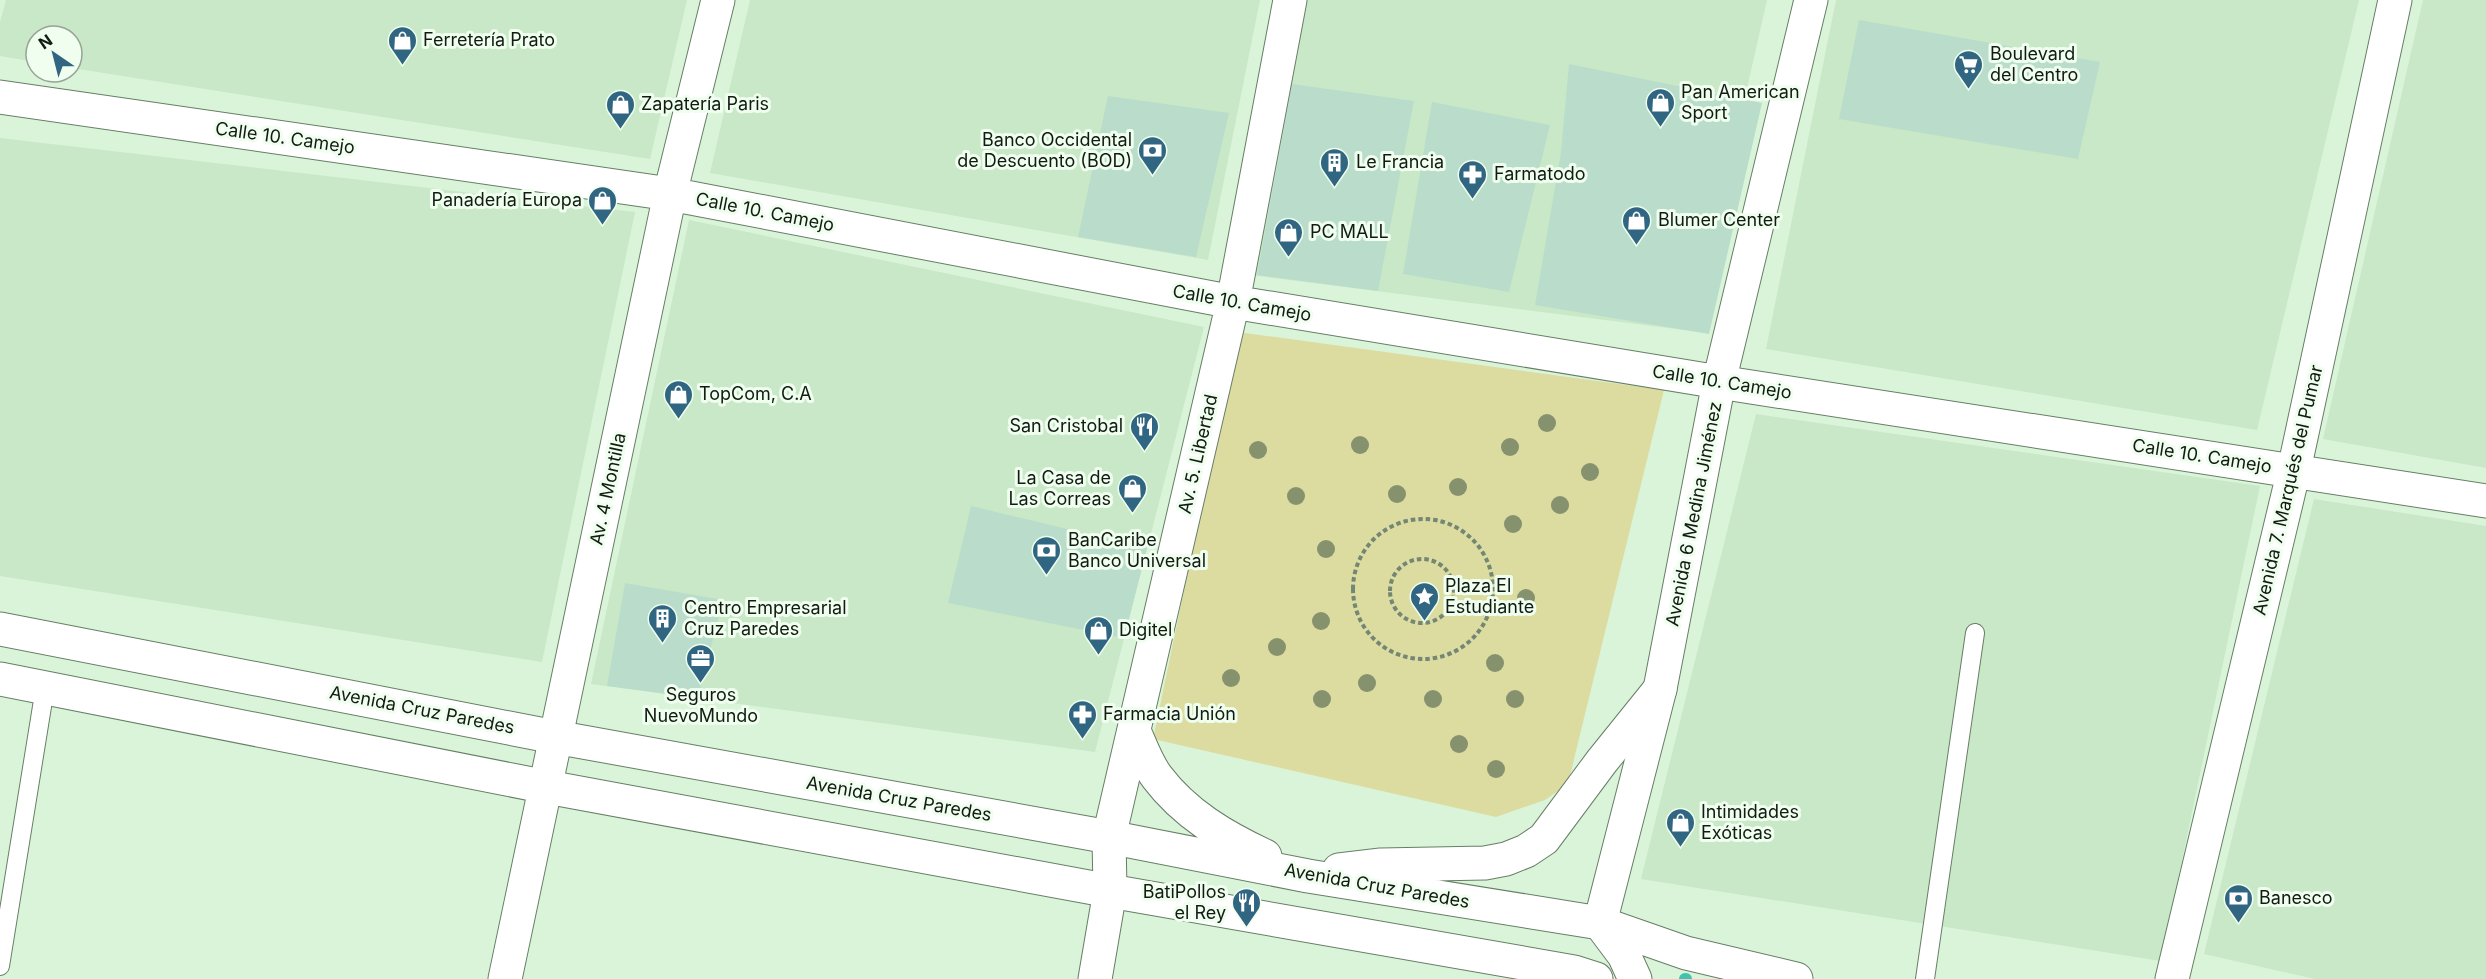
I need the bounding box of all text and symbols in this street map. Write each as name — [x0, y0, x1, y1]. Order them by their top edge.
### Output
north arrow — [24, 24, 84, 84]
shop icon: Ferretería Prato — [386, 24, 418, 66]
place label: Ferretería Prato — [423, 29, 555, 50]
text: N — [35, 30, 56, 53]
place label: Boulevard del Centro — [1990, 43, 2078, 85]
supermarket icon: Boulevard del Centro — [1953, 48, 1985, 90]
place label: Pan American Sport — [1681, 81, 1800, 123]
shop icon: Pan American Sport — [1644, 86, 1676, 128]
shop icon: Zapatería Paris — [604, 88, 636, 130]
place label: Zapatería Paris — [641, 93, 769, 114]
street label: Calle 10. Camejo — [214, 117, 356, 158]
place label: Banco Occidental de Descuento (BOD) — [957, 129, 1132, 171]
bank icon: Banco Occidental de Descuento (BOD) — [1137, 134, 1169, 176]
building icon: Le Francia — [1319, 146, 1351, 188]
place label: Le Francia — [1356, 151, 1444, 172]
pharmacy icon: Farmatodo — [1457, 158, 1489, 200]
place label: Farmatodo — [1494, 163, 1586, 184]
shop icon: Panadería Europa — [587, 184, 619, 226]
street label: Calle 10. Camejo — [694, 188, 836, 235]
place label: Panadería Europa — [432, 189, 582, 210]
shop icon: Blumer Center — [1621, 204, 1653, 246]
place label: Blumer Center — [1658, 209, 1780, 230]
shop icon: PC MALL — [1273, 216, 1305, 258]
place label: PC MALL — [1310, 221, 1389, 242]
street label: Calle 10. Camejo — [1171, 280, 1313, 325]
street label: Calle 10. Camejo — [1651, 360, 1793, 403]
street label: Avenida 7. Marqués del Pumar — [2248, 363, 2327, 617]
shop icon: TopCom, C.A — [662, 378, 694, 420]
place label: TopCom, C.A — [699, 383, 812, 404]
street label: Av. 5. Libertad — [1174, 392, 1221, 516]
street label: Avenida 6 Medina Jiménez — [1661, 400, 1726, 628]
restaurant icon: San Cristobal — [1128, 410, 1160, 452]
place label: San Cristobal — [1009, 415, 1123, 436]
street label: Av. 4 Montilla — [585, 431, 630, 547]
street label: Calle 10. Camejo — [2131, 434, 2273, 477]
place label: La Casa de Las Correas — [1008, 467, 1111, 509]
shop icon: La Casa de Las Correas — [1116, 472, 1148, 514]
place label: BanCaribe Banco Universal — [1068, 529, 1206, 571]
bank icon: BanCaribe Banco Universal — [1031, 534, 1063, 576]
place label: Plaza El Estudiante — [1445, 575, 1534, 617]
place icon: Plaza El Estudiante — [1408, 580, 1440, 622]
place label: Centro Empresarial Cruz Paredes — [684, 597, 847, 639]
building icon: Centro Empresarial Cruz Paredes — [647, 602, 679, 644]
shop icon: Digitel — [1082, 614, 1114, 656]
place label: Digitel — [1119, 619, 1172, 640]
office icon: Seguros NuevoMundo — [685, 642, 717, 684]
street label: Avenida Cruz Paredes — [328, 681, 516, 738]
place label: Seguros NuevoMundo — [644, 684, 758, 726]
pharmacy icon: Farmacia Unión — [1066, 698, 1098, 740]
place label: Farmacia Unión — [1103, 703, 1236, 724]
street label: Avenida Cruz Paredes — [805, 772, 993, 825]
place label: Intimidades Exóticas — [1701, 801, 1799, 843]
shop icon: Intimidades Exóticas — [1664, 806, 1696, 848]
street label: Avenida Cruz Paredes — [1283, 859, 1471, 912]
place label: BatiPollos el Rey — [1143, 881, 1226, 923]
bank icon: Banesco — [2222, 882, 2254, 924]
restaurant icon: BatiPollos el Rey — [1231, 886, 1263, 928]
place label: Banesco — [2259, 887, 2333, 908]

